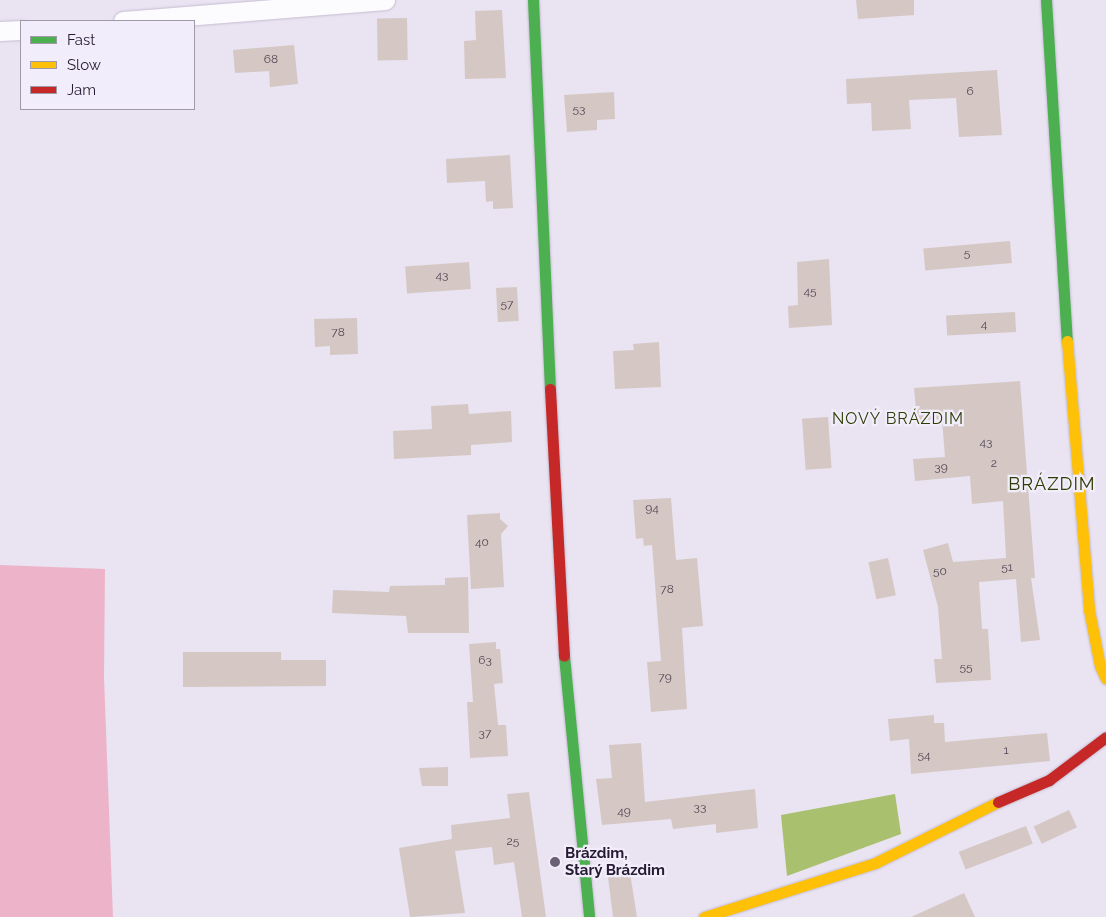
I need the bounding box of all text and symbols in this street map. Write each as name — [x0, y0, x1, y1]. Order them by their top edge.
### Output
legend — [20, 20, 195, 110]
text: Fast — [67, 31, 95, 49]
house number: 68 — [264, 53, 278, 67]
text: Slow — [67, 56, 101, 74]
text: Jam — [67, 81, 96, 99]
house number: 6 — [966, 85, 974, 99]
house number: 53 — [573, 103, 585, 117]
house number: 5 — [964, 247, 970, 261]
house number: 43 — [436, 269, 448, 283]
house number: 45 — [803, 285, 817, 299]
house number: 57 — [501, 298, 513, 312]
house number: 4 — [981, 318, 987, 332]
house number: 78 — [331, 326, 345, 340]
district label: NOVÝ BRÁZDIM — [830, 409, 966, 429]
house number: 43 — [980, 436, 992, 450]
house number: 2 — [991, 457, 997, 471]
house number: 39 — [934, 461, 948, 475]
district label: BRÁZDIM — [1007, 473, 1097, 495]
house number: 94 — [645, 502, 659, 516]
house number: 40 — [475, 536, 489, 550]
house number: 51 — [1001, 561, 1013, 575]
house number: 50 — [933, 565, 947, 579]
house number: 78 — [660, 583, 674, 597]
house number: 63 — [478, 654, 492, 668]
house number: 55 — [959, 661, 973, 675]
house number: 79 — [658, 671, 672, 685]
house number: 37 — [479, 727, 491, 741]
house number: 1 — [1003, 744, 1009, 758]
house number: 54 — [917, 749, 931, 763]
house number: 33 — [694, 801, 706, 815]
house number: 49 — [617, 805, 631, 819]
house number: 25 — [507, 835, 519, 849]
place label: Brázdim, Starý Brázdim — [565, 844, 665, 879]
marker: Brázdim, Starý Brázdim — [549, 856, 561, 868]

